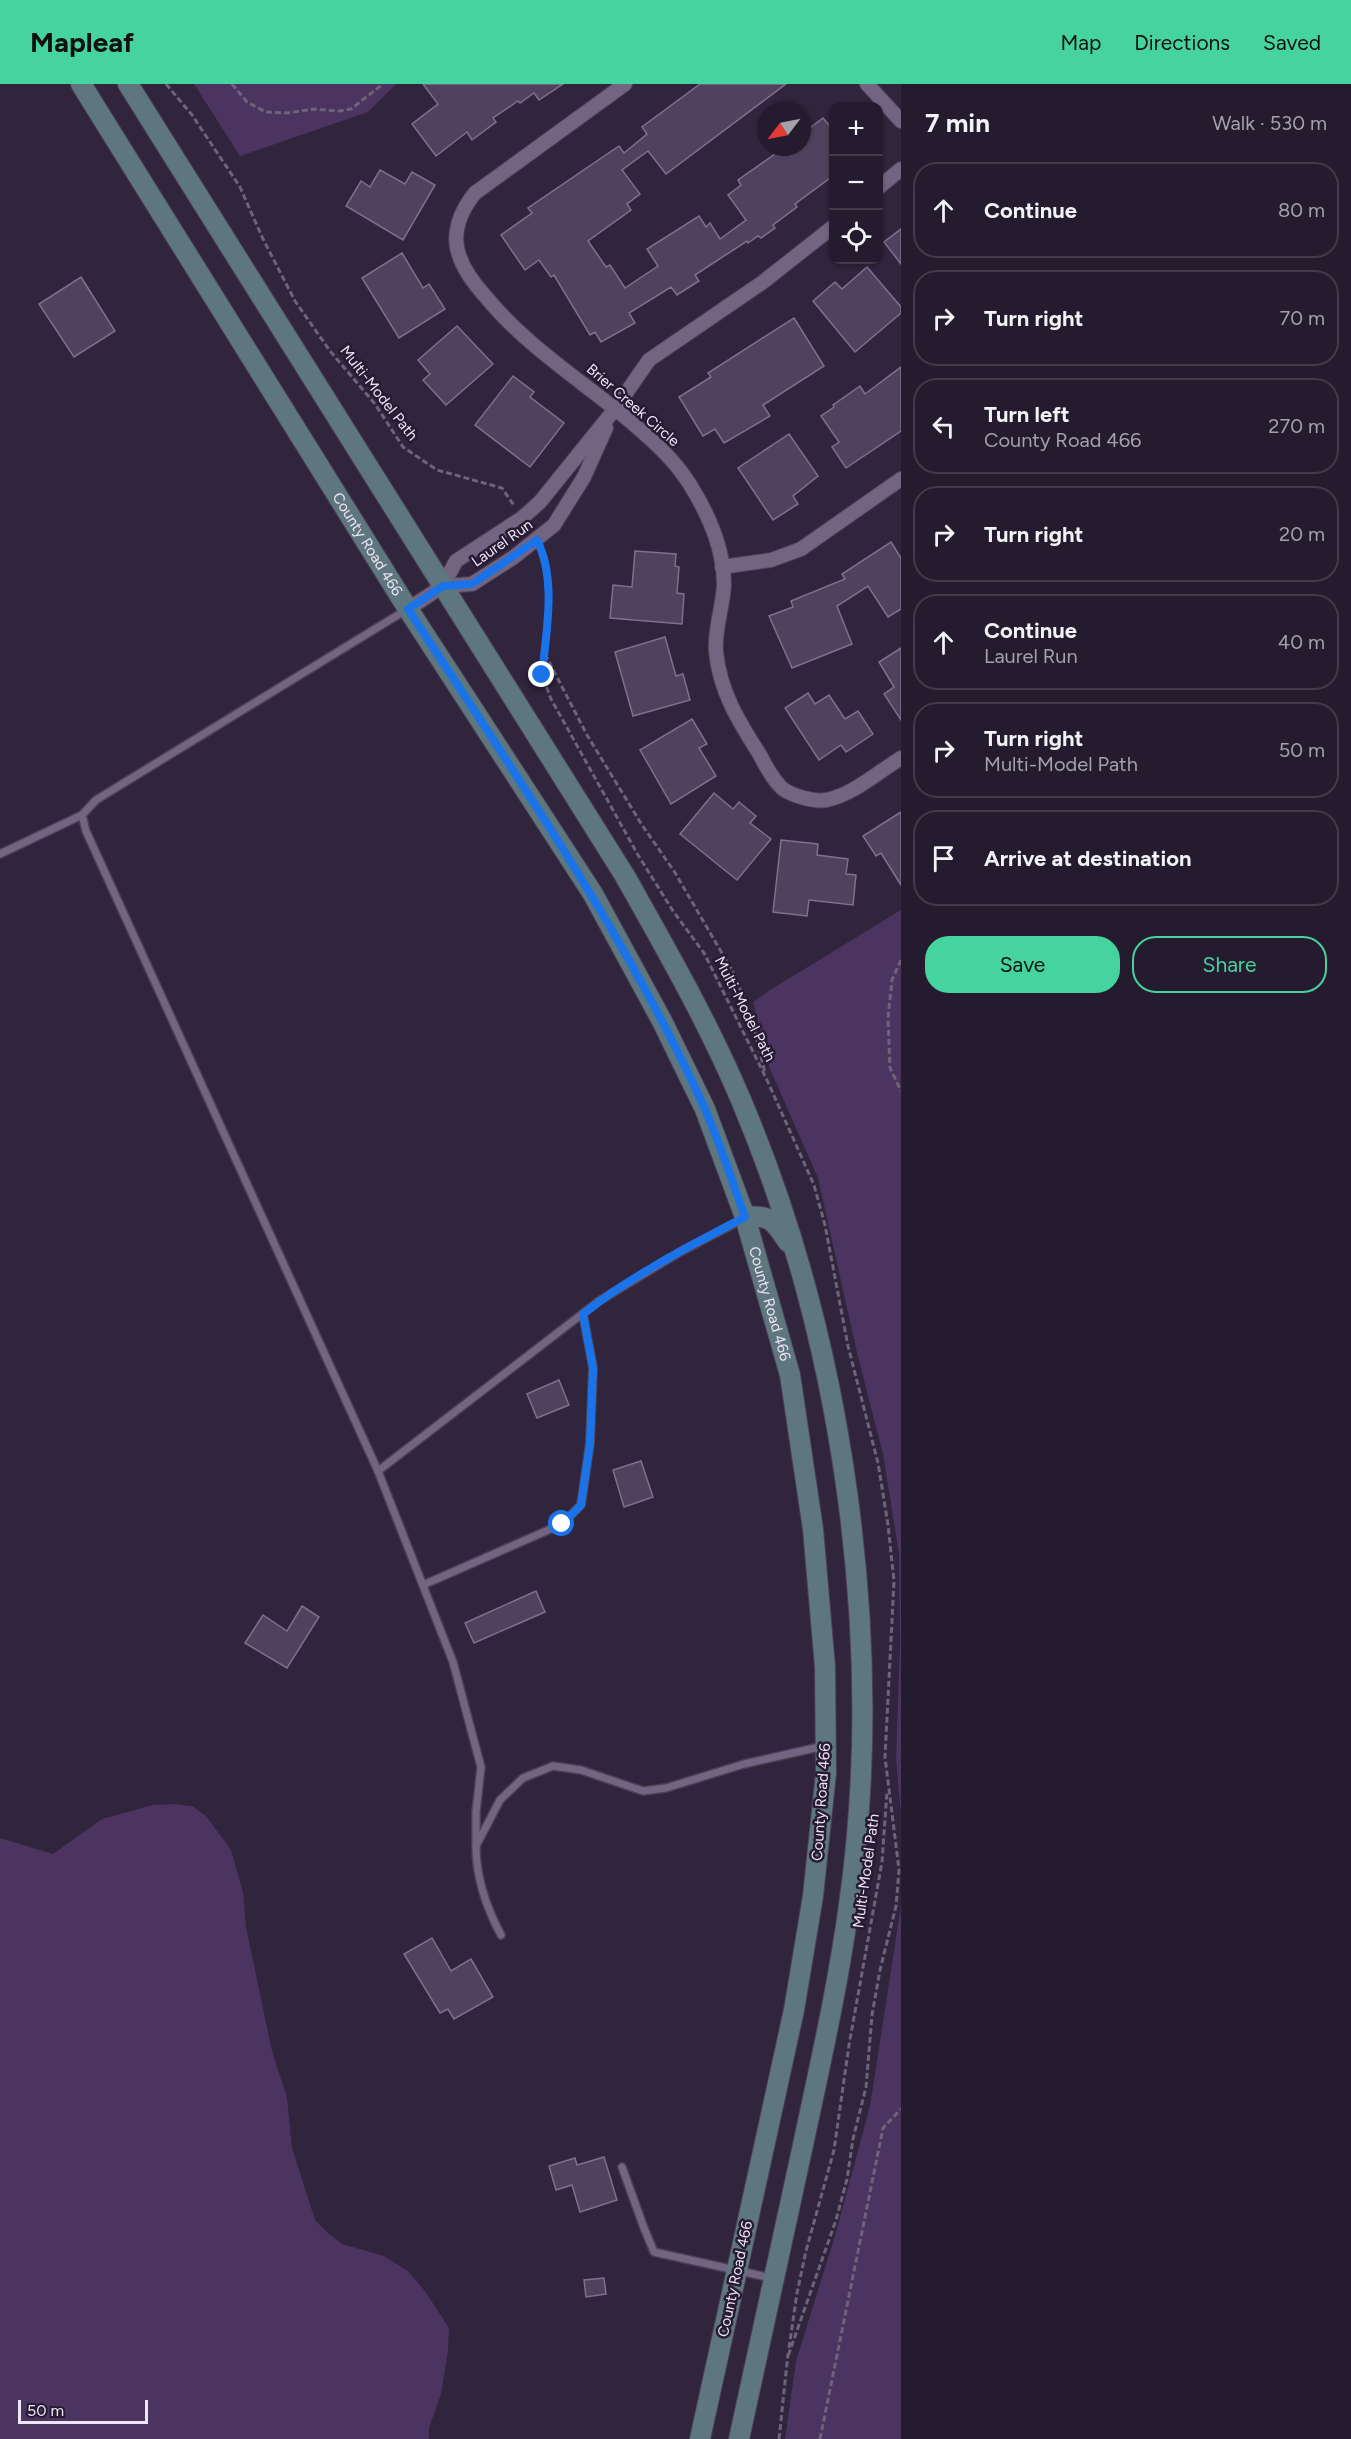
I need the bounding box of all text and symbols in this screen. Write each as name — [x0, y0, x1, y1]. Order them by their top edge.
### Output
text: Mapleaf — [30, 25, 134, 59]
text: Map — [1060, 30, 1101, 55]
text: Directions — [1134, 30, 1230, 55]
text: Saved — [1263, 30, 1321, 55]
north arrow — [757, 102, 811, 156]
map controls — [829, 102, 883, 264]
button: + — [829, 102, 883, 156]
text: 7 min — [925, 107, 990, 139]
text: Walk · 530 m — [1212, 111, 1327, 135]
button: − — [829, 156, 883, 210]
icon: ahead — [927, 194, 960, 227]
text: Continue — [984, 197, 1077, 224]
text: 80 m — [1278, 198, 1325, 222]
button: locate — [829, 210, 883, 264]
icon: right — [927, 302, 960, 335]
text: Turn right — [984, 305, 1083, 332]
text: 70 m — [1279, 306, 1325, 330]
street label: Multi-Model Path — [336, 342, 422, 444]
street label: Brier Creek Circle — [583, 360, 683, 450]
text: Turn left — [984, 401, 1070, 428]
icon: left — [927, 410, 960, 443]
text: 270 m — [1268, 414, 1325, 438]
text: County Road 466 — [984, 428, 1141, 452]
street label: County Road 466 — [329, 489, 407, 599]
street label: Laurel Run — [468, 515, 536, 571]
icon: right — [927, 518, 960, 551]
text: Turn right — [984, 521, 1083, 548]
text: 20 m — [1279, 522, 1325, 546]
text: Continue — [984, 617, 1077, 644]
icon: ahead — [927, 626, 960, 659]
text: 40 m — [1278, 630, 1325, 654]
text: Laurel Run — [984, 644, 1078, 668]
route end — [528, 661, 554, 687]
text: Turn right — [984, 725, 1083, 752]
icon: right — [927, 734, 960, 767]
text: 50 m — [1279, 738, 1325, 762]
text: Multi-Model Path — [984, 752, 1138, 776]
icon: arrive — [927, 842, 960, 875]
text: Arrive at destination — [984, 845, 1192, 872]
button: Save — [925, 936, 1120, 993]
button: Share — [1132, 936, 1327, 993]
street label: Multi-Model Path — [711, 954, 779, 1064]
street label: County Road 466 — [745, 1244, 795, 1363]
route start — [548, 1510, 574, 1536]
street label: County Road 466 — [808, 1742, 834, 1862]
street label: Multi-Model Path — [849, 1813, 883, 1929]
street label: County Road 466 — [714, 2219, 756, 2339]
scale bar — [18, 2397, 148, 2424]
text: 50 m — [27, 2401, 64, 2420]

